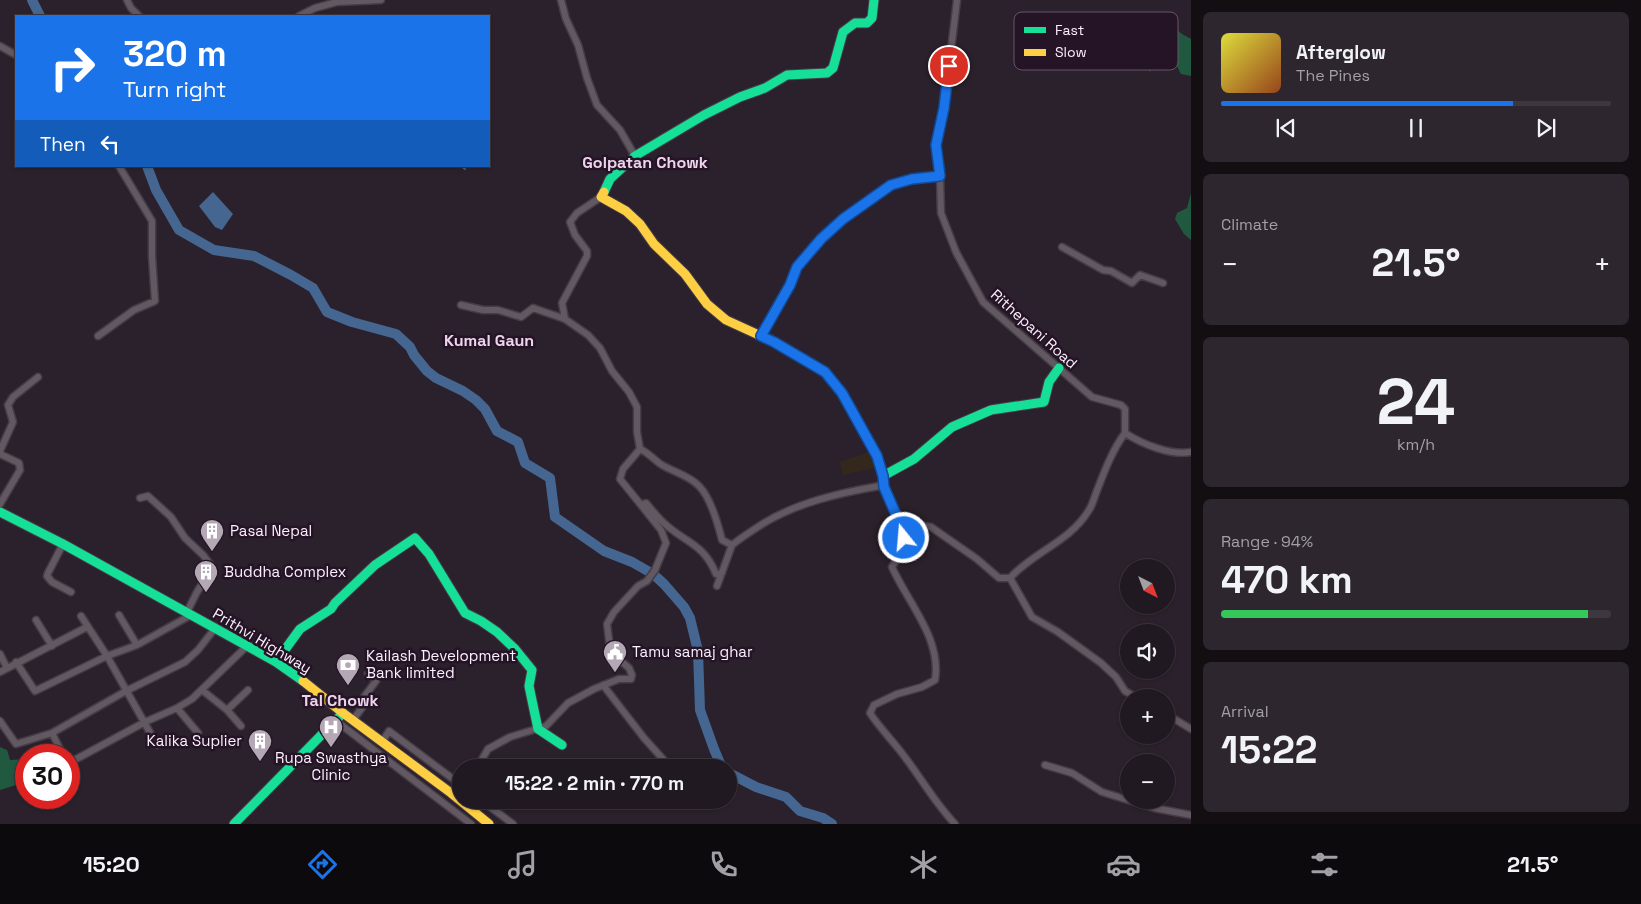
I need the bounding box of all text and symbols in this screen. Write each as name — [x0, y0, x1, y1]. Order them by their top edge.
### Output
legend — [1014, 12, 1178, 70]
text: Fast — [1055, 21, 1084, 39]
text: 320 m — [123, 32, 227, 76]
icon: right — [40, 35, 105, 100]
text: Afterglow — [1296, 40, 1386, 65]
text: Slow — [1055, 43, 1087, 61]
pin — [928, 45, 970, 87]
icon: arrive — [935, 52, 963, 80]
text: The Pines — [1296, 65, 1370, 86]
text: Turn right — [123, 75, 226, 103]
icon: previous — [1272, 114, 1300, 142]
icon: pause — [1402, 114, 1430, 142]
icon: next — [1532, 114, 1560, 142]
icon: left — [96, 130, 124, 158]
text: Then — [40, 132, 86, 157]
district label: Golpatan Chowk — [582, 152, 708, 173]
text: Climate — [1221, 214, 1278, 235]
text: 21.5° — [1372, 239, 1460, 287]
text: − — [1221, 246, 1238, 282]
text: + — [1594, 246, 1611, 282]
street label: Rithepani Road — [987, 285, 1082, 372]
district label: Kumal Gaun — [444, 330, 534, 351]
text: 24 — [1377, 360, 1455, 443]
text: km/h — [1397, 434, 1435, 455]
position arrow — [877, 511, 929, 563]
building icon: Pasal Nepal — [199, 518, 225, 552]
place label: Pasal Nepal — [230, 521, 312, 540]
text: Range · 94% — [1221, 531, 1313, 552]
text: 470 km — [1221, 556, 1353, 604]
building icon: Buddha Complex — [193, 559, 219, 593]
north arrow — [1120, 559, 1175, 614]
map controls — [1120, 559, 1175, 809]
place label: Buddha Complex — [224, 562, 347, 581]
street label: Prithvi Highway — [210, 604, 315, 677]
button: sound — [1120, 624, 1175, 679]
public building icon: Tamu samaj ghar — [602, 639, 628, 673]
place label: Tamu samaj ghar — [632, 642, 753, 661]
place label: Kailash Development Bank limited — [366, 646, 516, 682]
bank icon: Kailash Development Bank limited — [335, 652, 361, 686]
button: + — [1120, 689, 1175, 744]
district label: Tal Chowk — [301, 690, 379, 711]
text: Arrival — [1221, 701, 1269, 722]
hospital icon: Rupa Swasthya Clinic — [318, 714, 344, 748]
text: 15:22 — [1221, 726, 1317, 774]
building icon: Kalika Suplier — [247, 728, 273, 762]
place label: Kalika Suplier — [147, 731, 242, 750]
speed limit sign: 30 — [15, 744, 80, 809]
place label: Rupa Swasthya Clinic — [275, 748, 387, 784]
button: − — [1120, 754, 1175, 809]
text: 15:22 · 2 min · 770 m — [505, 771, 684, 796]
icon: directions — [305, 847, 340, 882]
icon: music — [505, 847, 540, 882]
icon: phone — [706, 847, 741, 882]
icon: climate — [906, 847, 941, 882]
icon: car — [1106, 847, 1141, 882]
icon: filters — [1307, 847, 1342, 882]
text: 15:20 — [83, 850, 140, 878]
text: 21.5° — [1507, 850, 1558, 878]

